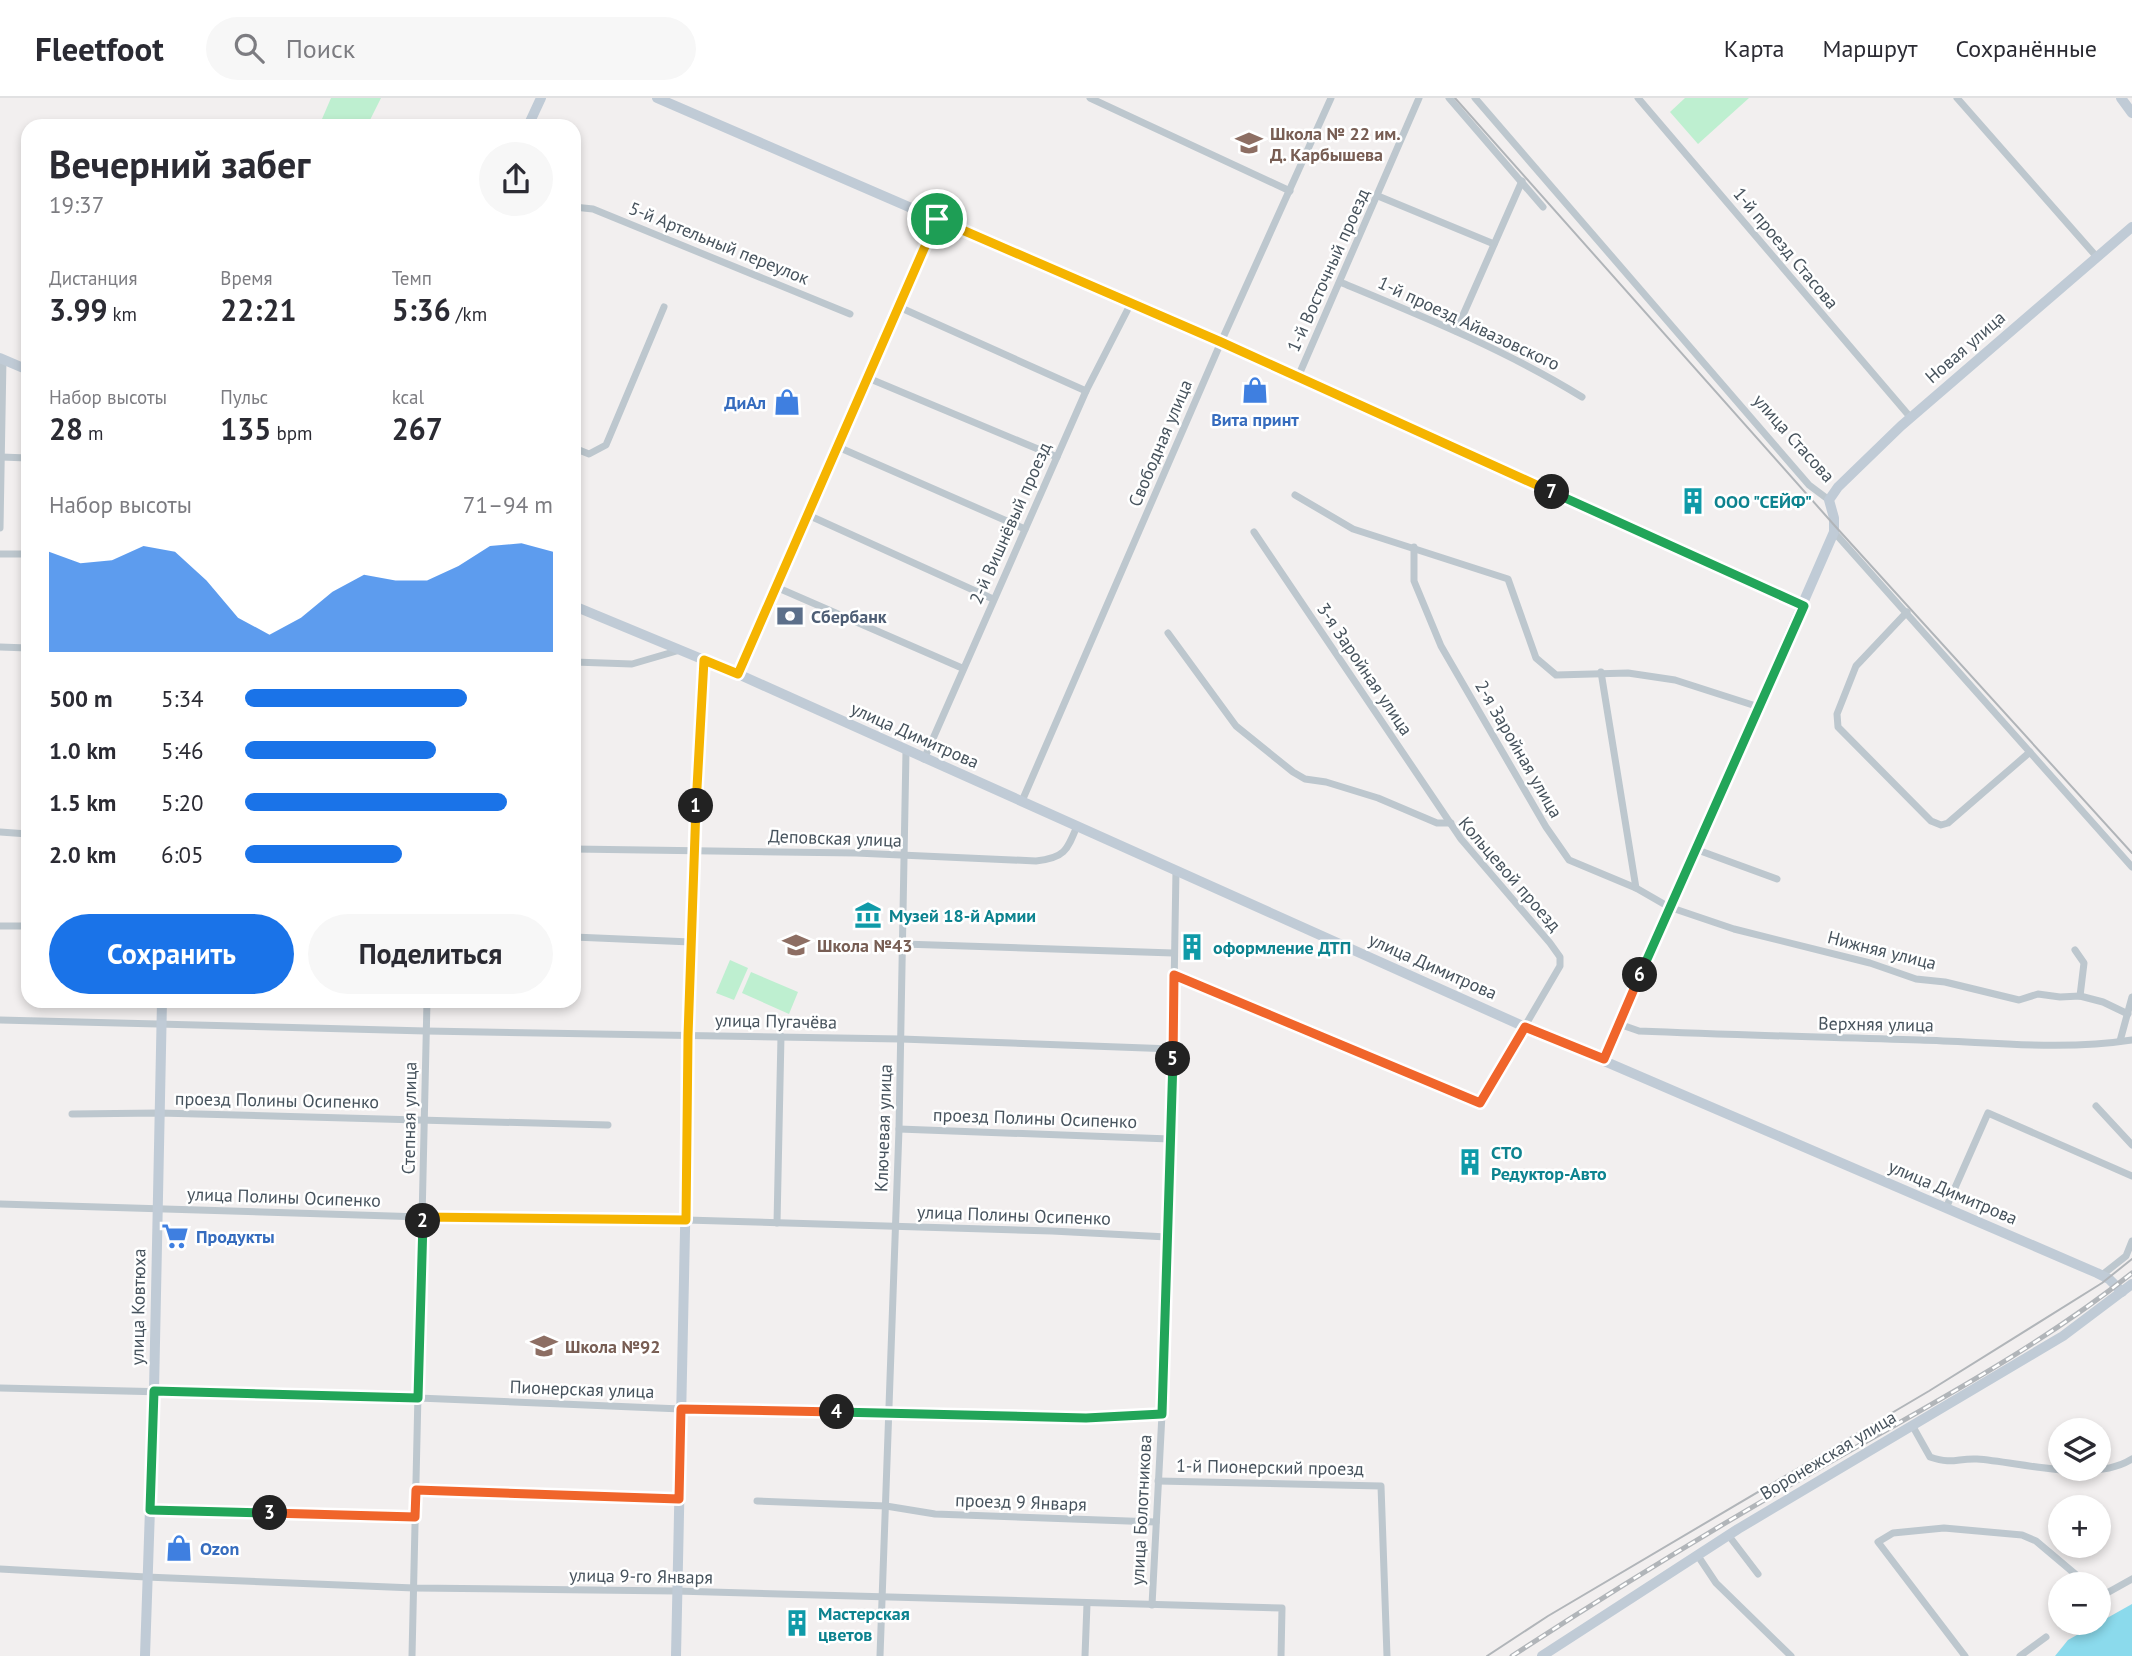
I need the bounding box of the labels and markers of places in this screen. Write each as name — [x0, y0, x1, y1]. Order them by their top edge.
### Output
place label: Школа № 22 им. Д. Карбышева — [1270, 122, 1401, 166]
school or university icon: Школа № 22 им. Д. Карбышева — [1234, 128, 1264, 158]
pin — [907, 189, 967, 249]
shop icon: Вита принт — [1240, 375, 1270, 405]
shop icon: ДиАл — [772, 387, 802, 417]
place label: ДиАл — [724, 391, 766, 414]
place label: Вита принт — [1211, 408, 1299, 431]
pin: 7 — [1534, 474, 1570, 510]
building icon: ООО "СЕЙФ" — [1678, 486, 1708, 516]
place label: ООО "СЕЙФ" — [1714, 490, 1812, 513]
bank icon: Сбербанк — [775, 601, 805, 631]
place label: Сбербанк — [811, 605, 887, 628]
pin: 1 — [678, 788, 714, 824]
museum icon: Музей 18-й Армии — [853, 900, 883, 930]
place label: Музей 18-й Армии — [889, 904, 1036, 927]
school or university icon: Школа №43 — [781, 930, 811, 960]
building icon: оформление ДТП — [1177, 932, 1207, 962]
place label: Школа №43 — [817, 934, 912, 957]
place label: оформление ДТП — [1213, 936, 1351, 959]
pin: 6 — [1622, 958, 1658, 992]
pin: 5 — [1156, 1042, 1190, 1076]
place label: СТО Редуктор-Авто — [1491, 1141, 1607, 1185]
building icon: СТО Редуктор-Авто — [1455, 1147, 1485, 1177]
pin: 2 — [406, 1204, 440, 1238]
supermarket icon: Продукты — [160, 1221, 190, 1251]
place label: Продукты — [196, 1225, 275, 1248]
school or university icon: Школа №92 — [529, 1331, 559, 1361]
place label: Школа №92 — [565, 1335, 660, 1358]
pin: 4 — [820, 1394, 854, 1430]
pin: 3 — [252, 1496, 288, 1530]
shop icon: Ozon — [164, 1533, 194, 1563]
place label: Ozon — [200, 1537, 239, 1560]
place label: Мастерская цветов — [818, 1602, 910, 1646]
building icon: Мастерская цветов — [782, 1608, 812, 1638]

